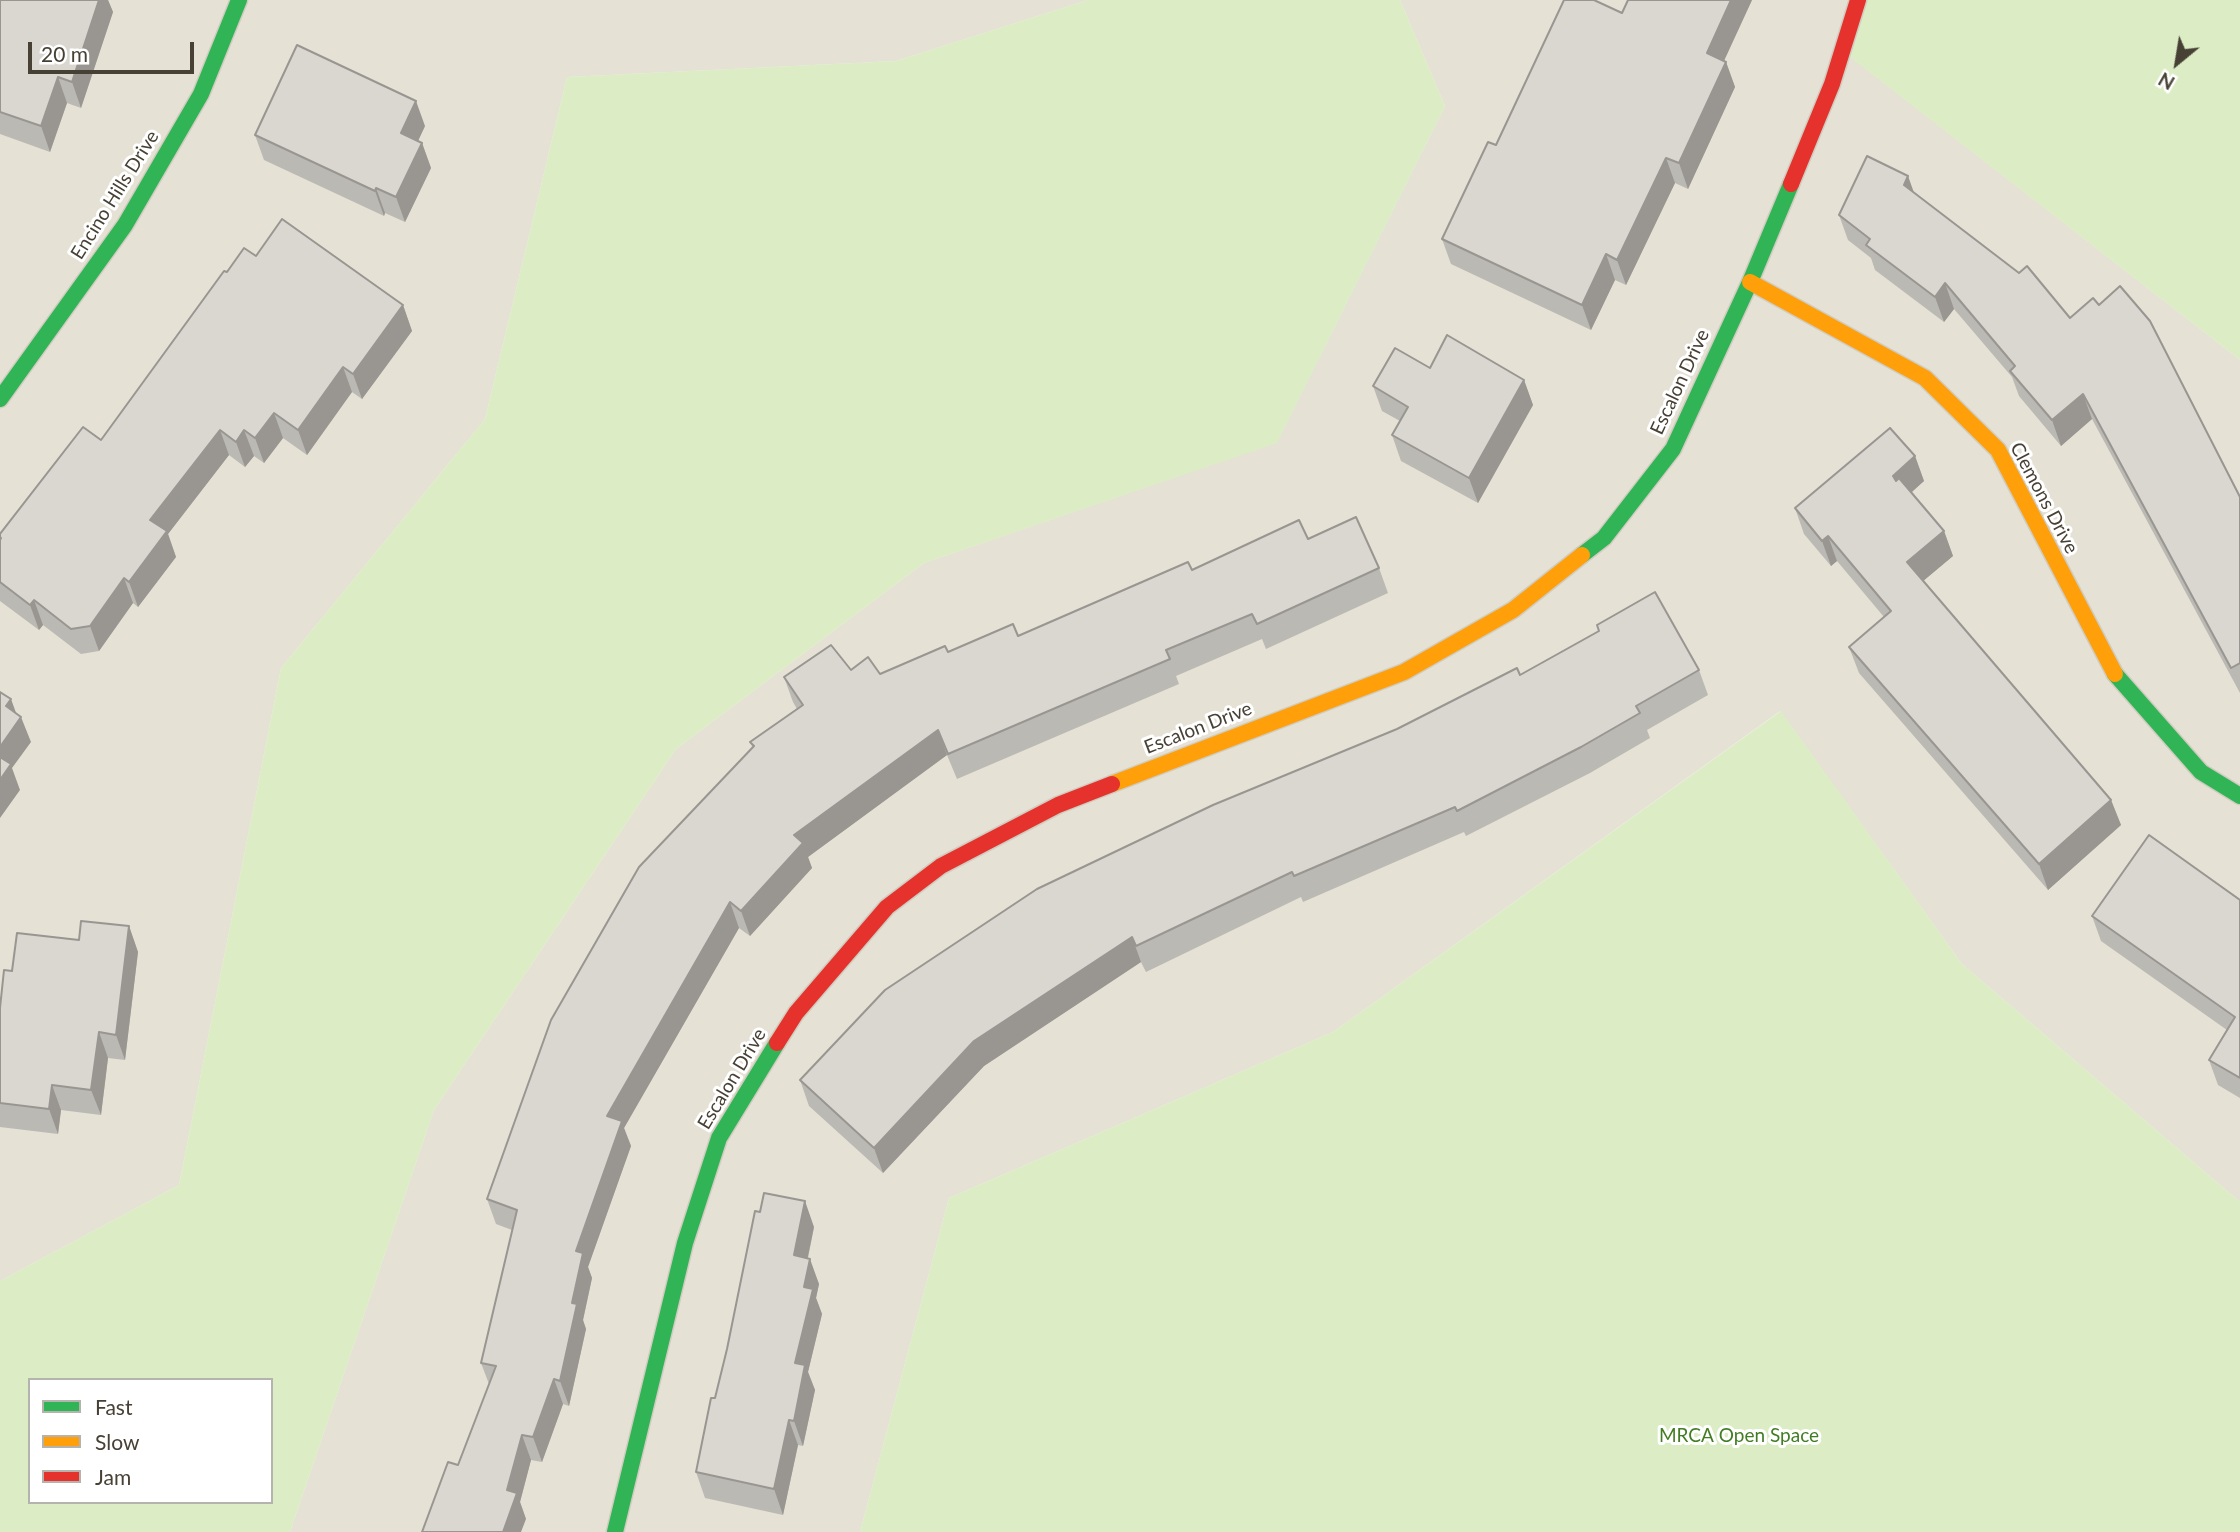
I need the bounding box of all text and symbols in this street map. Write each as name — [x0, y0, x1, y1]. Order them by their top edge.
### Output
scale bar — [32, 28, 198, 72]
north arrow — [2142, 28, 2212, 98]
text: 20 m — [41, 41, 88, 66]
text: N — [2154, 68, 2178, 95]
street label: Encino Hills Drive — [66, 126, 164, 264]
street label: Escalon Drive — [1646, 326, 1714, 438]
street label: Clemons Drive — [2005, 439, 2083, 557]
street label: Escalon Drive — [1141, 697, 1255, 759]
street label: Escalon Drive — [693, 1024, 771, 1134]
legend — [28, 1378, 273, 1504]
text: Fast — [95, 1394, 132, 1419]
park label: MRCA Open Space — [1659, 1425, 1819, 1447]
text: Slow — [95, 1429, 139, 1454]
text: Jam — [95, 1464, 131, 1489]

